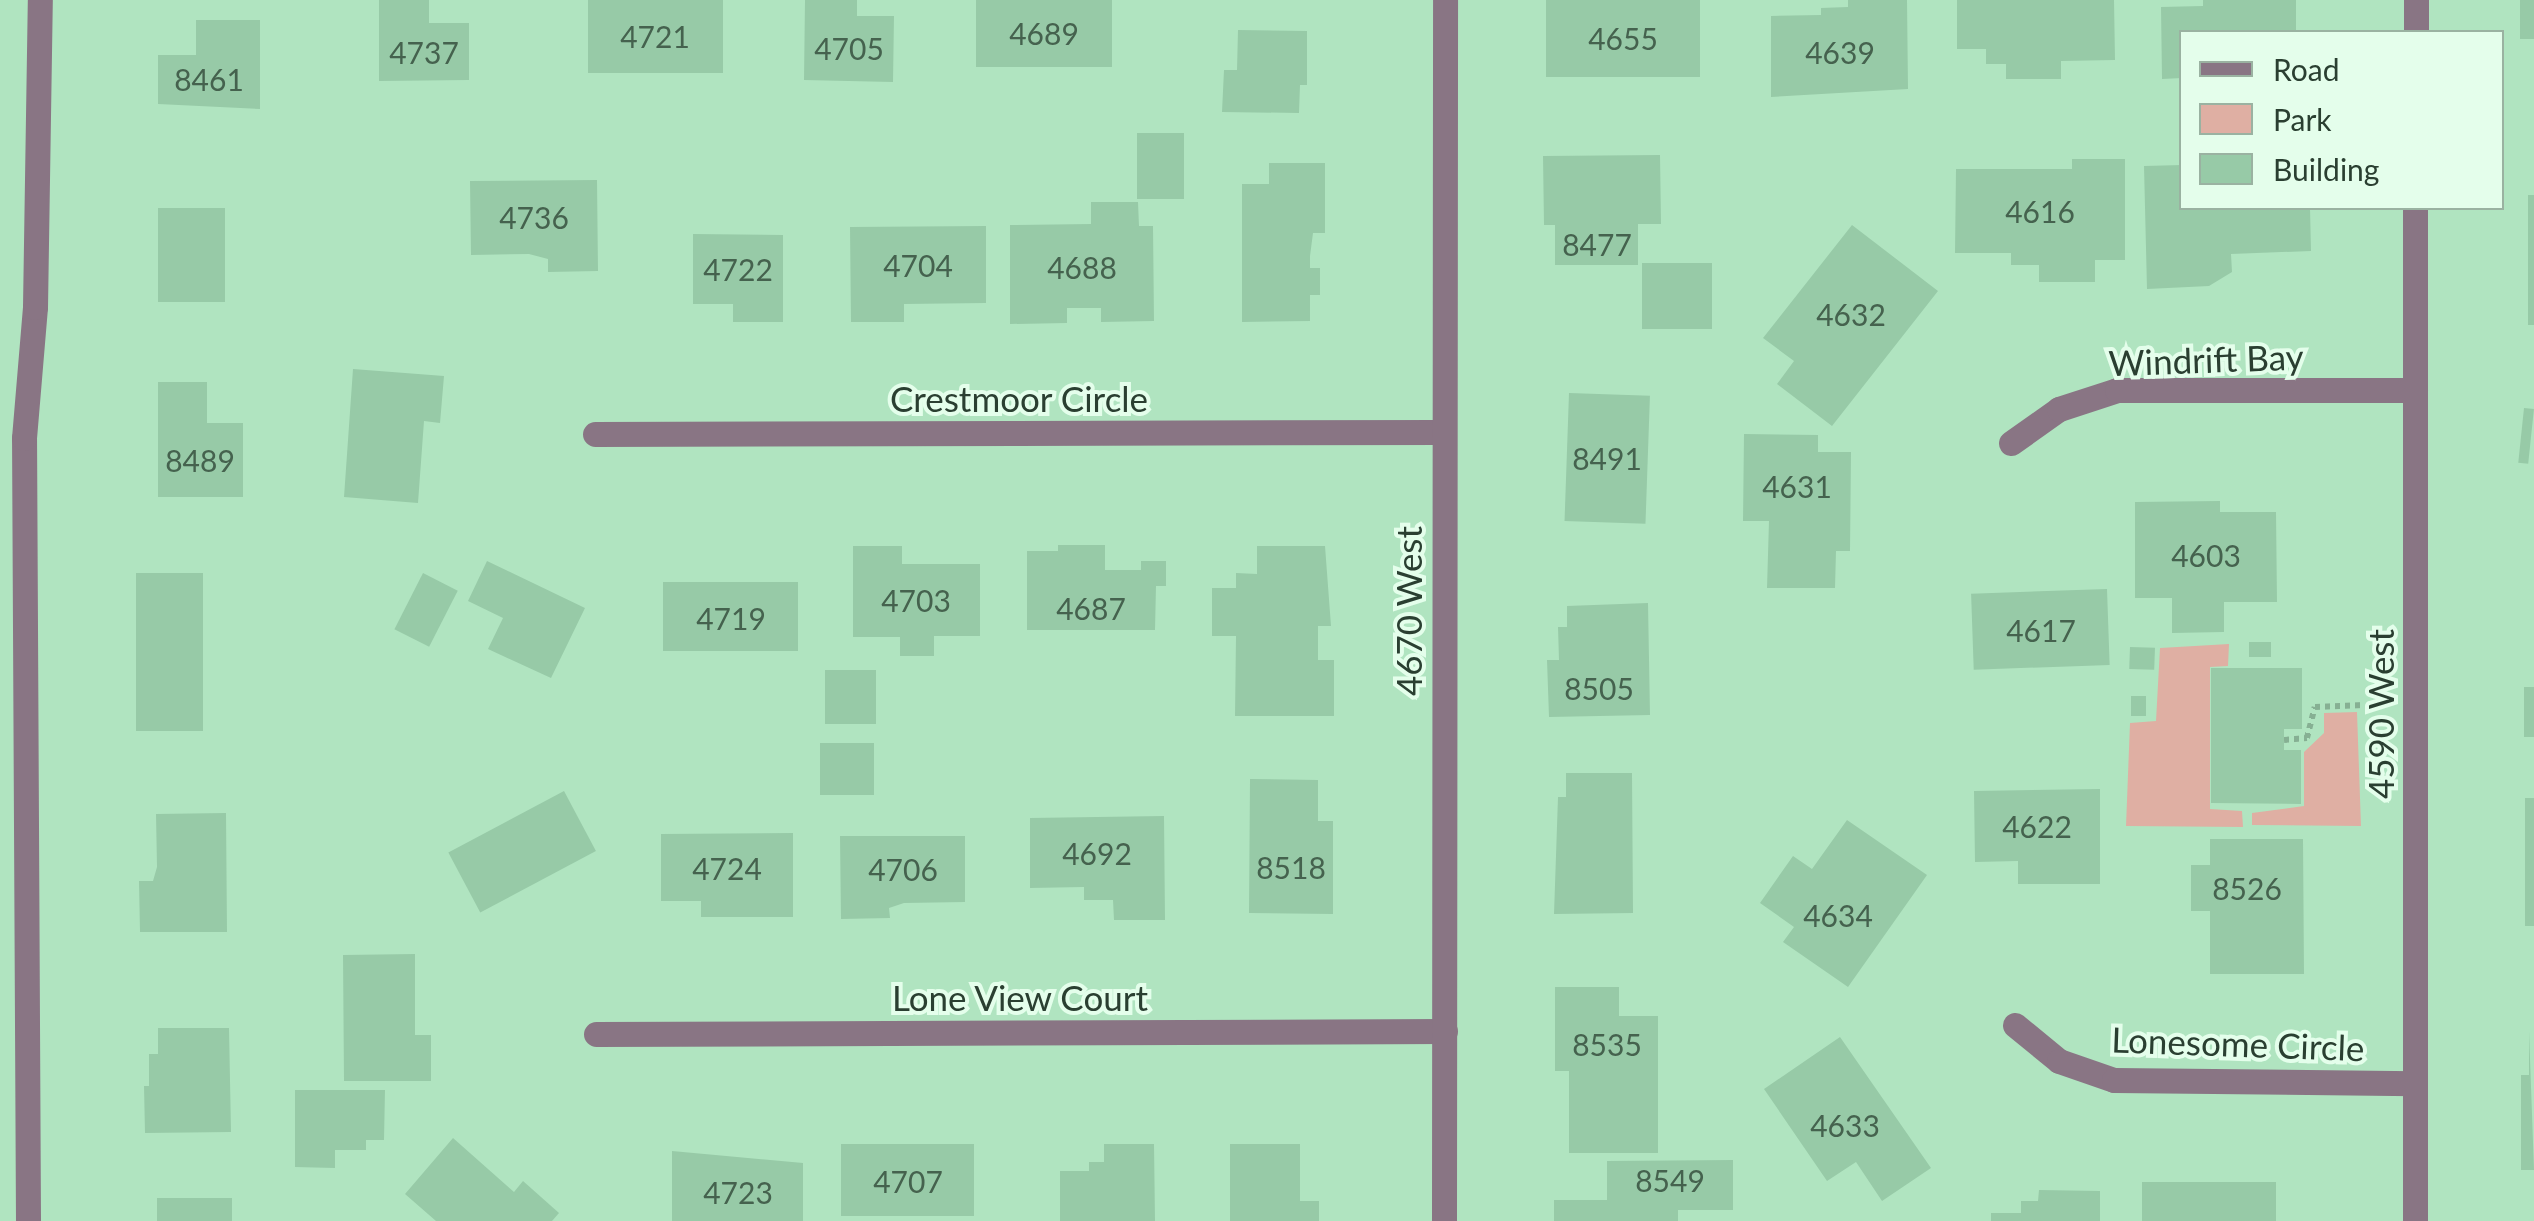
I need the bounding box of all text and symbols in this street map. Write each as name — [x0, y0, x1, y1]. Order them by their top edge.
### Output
house number: 4689 — [1009, 15, 1079, 51]
house number: 4721 — [620, 18, 690, 54]
house number: 4655 — [1588, 20, 1658, 56]
house number: 4705 — [814, 30, 884, 66]
legend — [2179, 30, 2504, 210]
house number: 4737 — [389, 34, 459, 70]
house number: 4639 — [1805, 34, 1875, 70]
text: Road — [2273, 51, 2340, 87]
house number: 8461 — [174, 61, 244, 97]
text: Park — [2273, 101, 2332, 137]
text: Building — [2273, 151, 2379, 187]
house number: 4616 — [2005, 193, 2075, 229]
house number: 4736 — [499, 199, 569, 235]
house number: 8477 — [1562, 226, 1632, 262]
house number: 4704 — [883, 247, 953, 283]
house number: 4688 — [1047, 249, 1117, 285]
house number: 4722 — [703, 251, 773, 287]
house number: 4632 — [1816, 296, 1886, 332]
street label: Windrift Bay — [2108, 335, 2304, 383]
street label: Crestmoor Circle — [890, 377, 1148, 419]
house number: 8491 — [1572, 440, 1642, 476]
house number: 8489 — [165, 442, 235, 478]
house number: 4631 — [1762, 468, 1832, 504]
street label: 4670 West — [1387, 526, 1429, 696]
house number: 4603 — [2171, 537, 2241, 573]
house number: 4703 — [881, 582, 951, 618]
house number: 4687 — [1056, 590, 1126, 626]
house number: 4719 — [696, 600, 766, 636]
house number: 4617 — [2006, 612, 2076, 648]
street label: 4590 West — [2359, 629, 2401, 799]
house number: 8505 — [1564, 670, 1634, 706]
house number: 4622 — [2002, 808, 2072, 844]
house number: 4692 — [1062, 835, 1132, 871]
house number: 8518 — [1256, 849, 1326, 885]
house number: 4724 — [692, 850, 762, 886]
house number: 4706 — [868, 851, 938, 887]
house number: 8526 — [2212, 870, 2282, 906]
house number: 4634 — [1803, 897, 1873, 933]
street label: Lone View Court — [891, 976, 1149, 1018]
street label: Lonesome Circle — [2111, 1018, 2365, 1068]
house number: 8535 — [1572, 1026, 1642, 1062]
house number: 4633 — [1810, 1107, 1880, 1143]
house number: 8549 — [1635, 1162, 1705, 1198]
house number: 4707 — [873, 1163, 943, 1199]
house number: 4723 — [703, 1174, 773, 1210]

